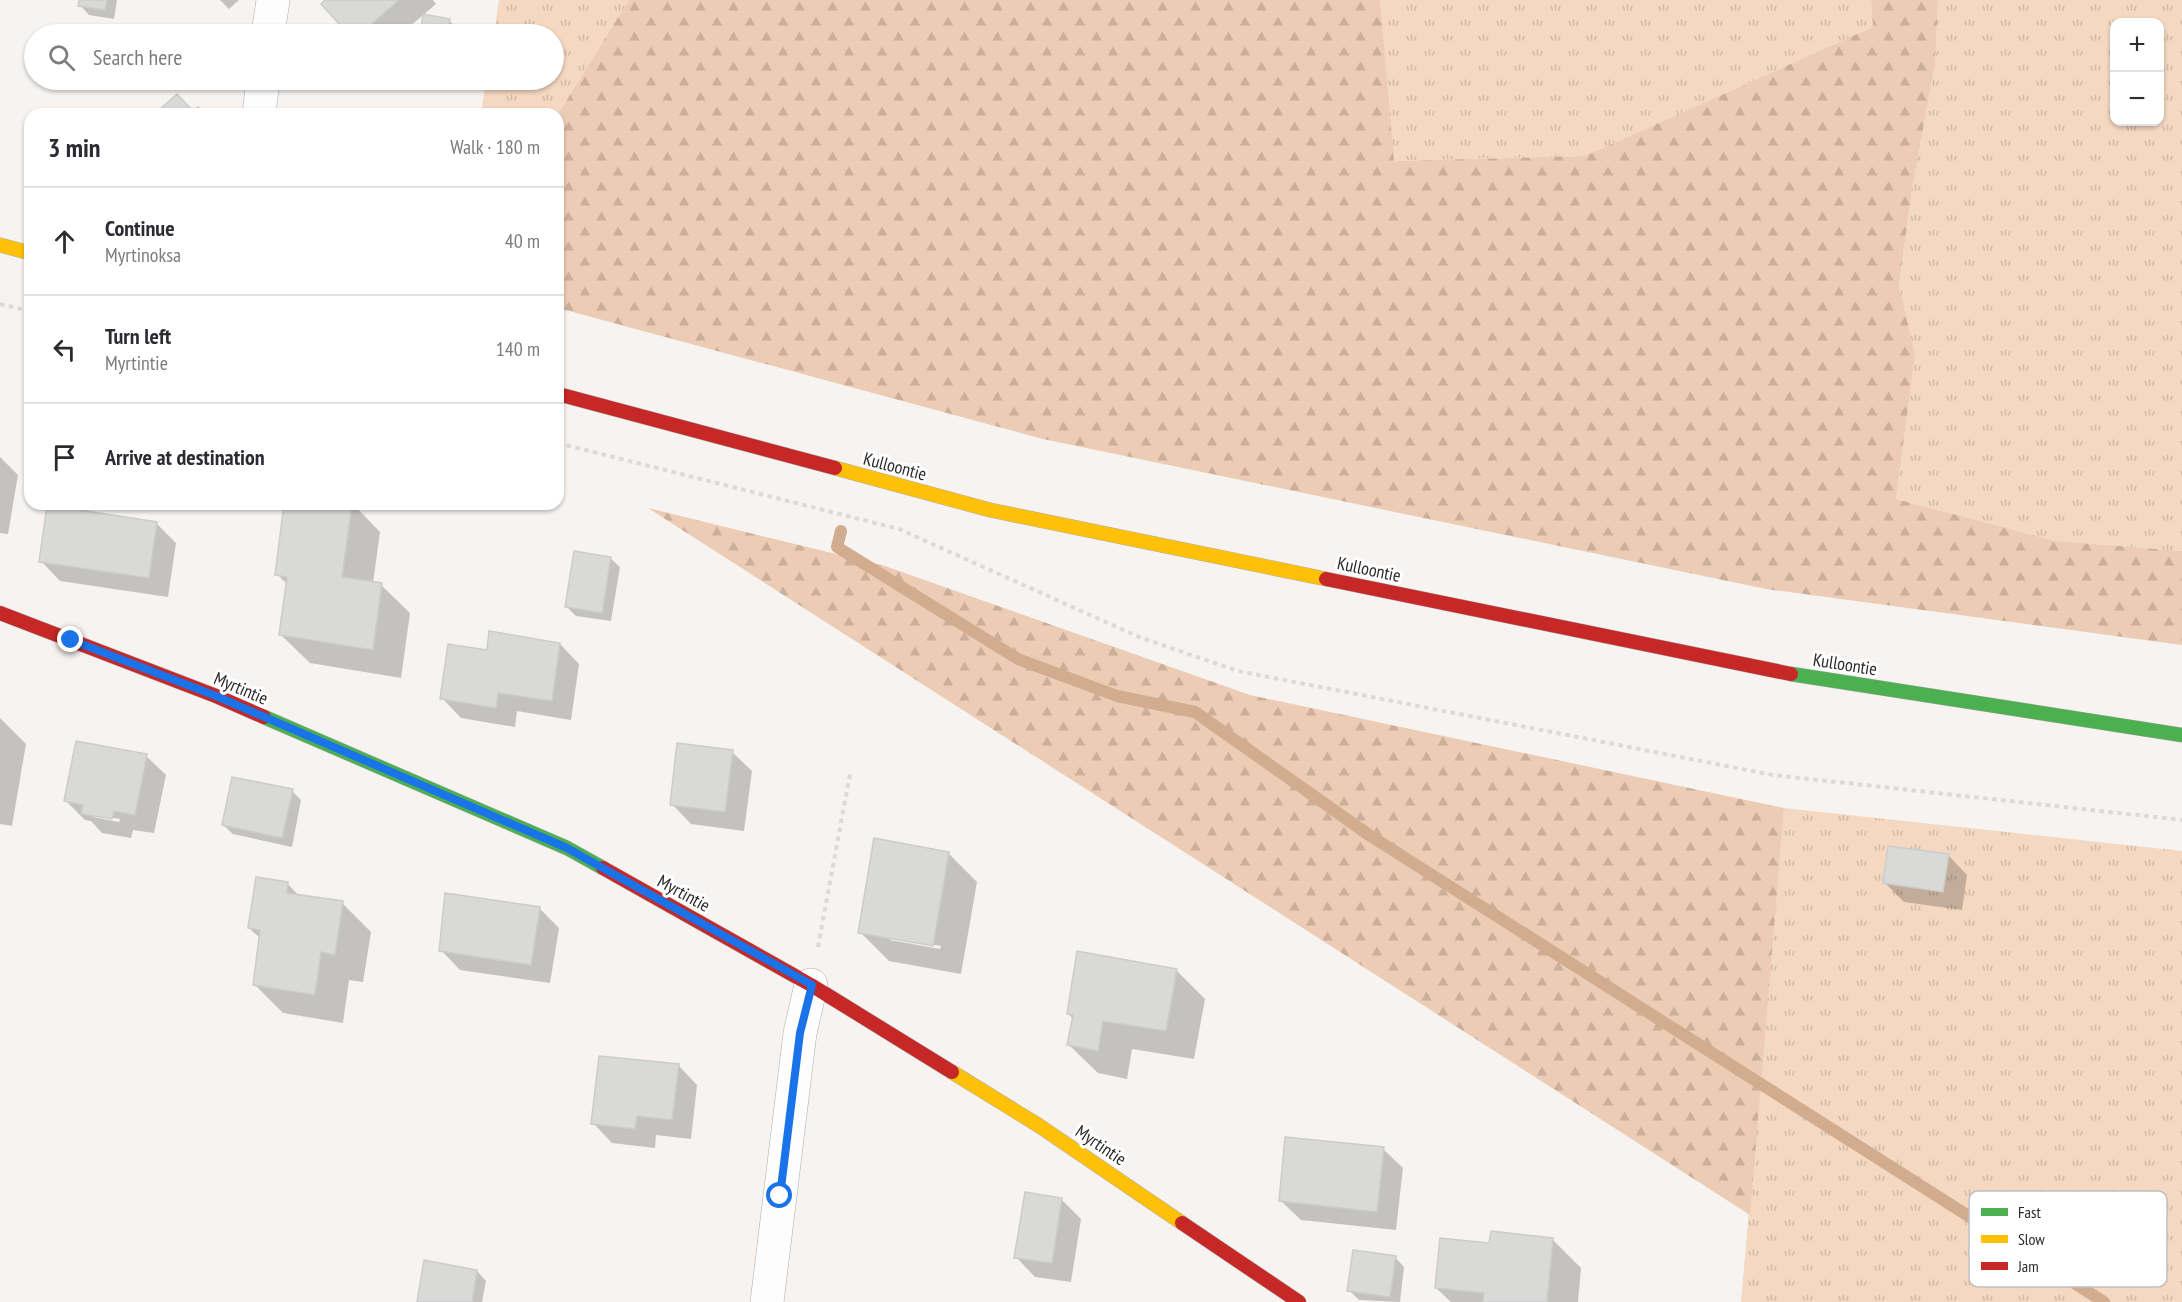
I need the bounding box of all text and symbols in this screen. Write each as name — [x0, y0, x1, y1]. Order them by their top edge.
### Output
map controls — [2110, 18, 2164, 126]
button: + — [2110, 18, 2164, 72]
search box — [24, 24, 564, 90]
icon: search — [45, 41, 78, 74]
text: Search here — [93, 43, 182, 71]
button: − — [2110, 72, 2164, 126]
text: 3 min — [48, 131, 101, 164]
text: Walk · 180 m — [450, 134, 540, 160]
text: Continue — [105, 214, 175, 242]
icon: ahead — [48, 225, 81, 258]
text: 40 m — [505, 228, 540, 254]
text: Myrtinoksa — [105, 242, 181, 268]
text: Turn left — [105, 322, 171, 350]
icon: left — [48, 333, 81, 366]
text: 140 m — [496, 336, 540, 362]
text: Myrtintie — [105, 350, 168, 376]
icon: arrive — [48, 441, 81, 474]
text: Arrive at destination — [105, 443, 265, 471]
street label: Kulloontie — [861, 447, 929, 485]
street label: Kulloontie — [1335, 551, 1403, 587]
route end — [57, 626, 83, 652]
street label: Kulloontie — [1811, 648, 1879, 680]
street label: Myrtintie — [210, 666, 272, 710]
street label: Myrtintie — [654, 869, 714, 917]
street label: Myrtintie — [1071, 1120, 1131, 1170]
route start — [766, 1182, 792, 1208]
legend — [1969, 1191, 2167, 1287]
text: Fast — [2018, 1202, 2041, 1222]
text: Slow — [2018, 1229, 2045, 1249]
text: Jam — [2017, 1256, 2039, 1276]

